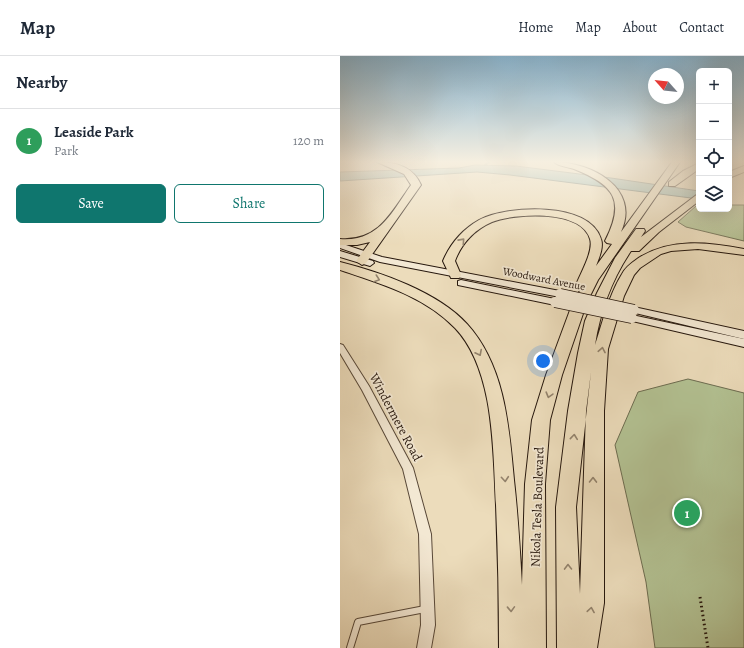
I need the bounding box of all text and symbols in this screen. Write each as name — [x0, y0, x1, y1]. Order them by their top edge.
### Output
text: Map — [20, 15, 55, 41]
text: Home — [518, 18, 553, 37]
text: Map — [575, 18, 601, 37]
text: About — [623, 18, 657, 37]
text: Contact — [679, 18, 724, 37]
north arrow — [648, 68, 684, 104]
map controls — [696, 68, 732, 212]
button: + — [696, 68, 732, 104]
text: Nearby — [16, 71, 67, 94]
button: − — [696, 104, 732, 140]
text: Leaside Park — [54, 122, 134, 142]
text: 1 — [27, 132, 31, 149]
text: 120 m — [293, 132, 324, 149]
button: locate — [696, 140, 732, 176]
text: Park — [54, 142, 78, 159]
button: layers — [696, 176, 732, 212]
button: Save — [16, 184, 166, 223]
button: Share — [174, 184, 324, 223]
one-way arrow — [457, 239, 464, 246]
street label: Woodward Avenue — [500, 263, 587, 294]
one-way arrow — [373, 274, 380, 282]
one-way arrow — [597, 347, 605, 353]
one-way arrow — [474, 349, 482, 356]
your location — [533, 351, 553, 371]
street label: Windermere Road — [365, 369, 426, 464]
one-way arrow — [545, 391, 554, 398]
one-way arrow — [569, 434, 578, 440]
street label: Nikola Tesla Boulevard — [526, 447, 548, 567]
one-way arrow — [500, 476, 509, 482]
one-way arrow — [589, 477, 597, 483]
pin: 1 — [674, 498, 700, 528]
one-way arrow — [564, 564, 572, 570]
one-way arrow — [507, 606, 515, 612]
one-way arrow — [586, 606, 595, 613]

